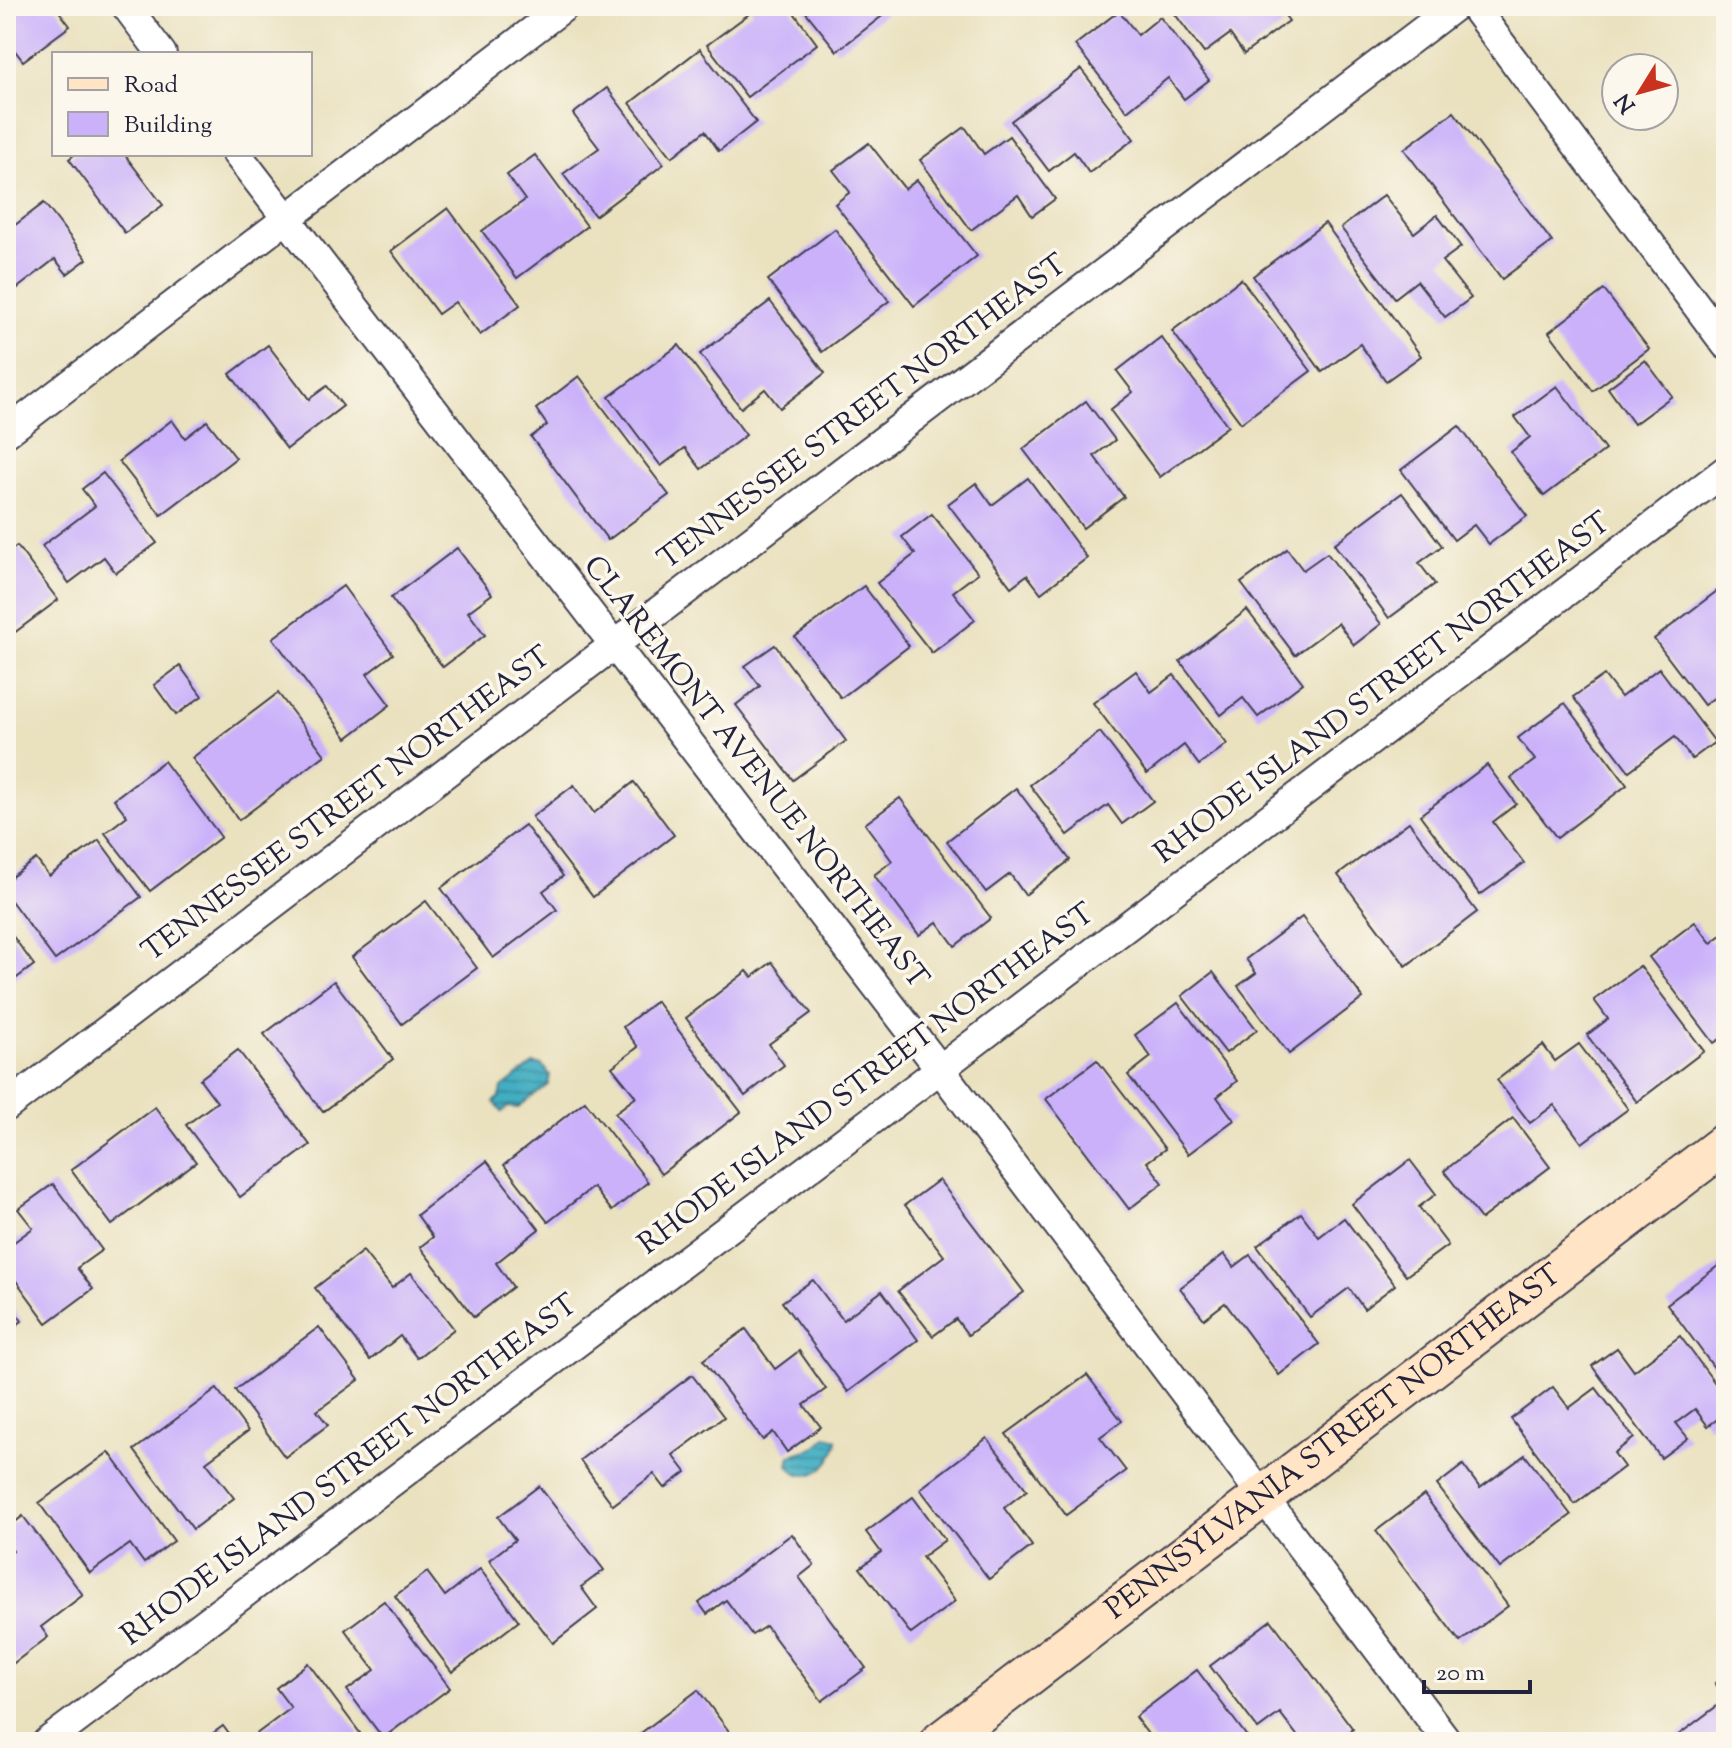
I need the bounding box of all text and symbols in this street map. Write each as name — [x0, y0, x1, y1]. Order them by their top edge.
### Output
legend — [52, 52, 312, 156]
north arrow — [1600, 52, 1680, 132]
text: Road — [124, 69, 178, 103]
text: N — [1608, 85, 1644, 119]
text: Building — [124, 109, 213, 143]
street label: TENNESSEE STREET NORTHEAST — [650, 245, 1076, 581]
street label: RHODE ISLAND STREET NORTHEAST — [1146, 503, 1620, 875]
street label: CLAREMONT AVENUE NORTHEAST — [572, 547, 938, 999]
street label: TENNESSEE STREET NORTHEAST — [134, 637, 560, 973]
street label: RHODE ISLAND STREET NORTHEAST — [630, 894, 1104, 1266]
street label: PENNSYLVANIA STREET NORTHEAST — [1097, 1254, 1571, 1630]
street label: RHODE ISLAND STREET NORTHEAST — [113, 1285, 587, 1657]
scale bar — [1424, 1644, 1530, 1694]
text: 20 m — [1436, 1657, 1485, 1691]

